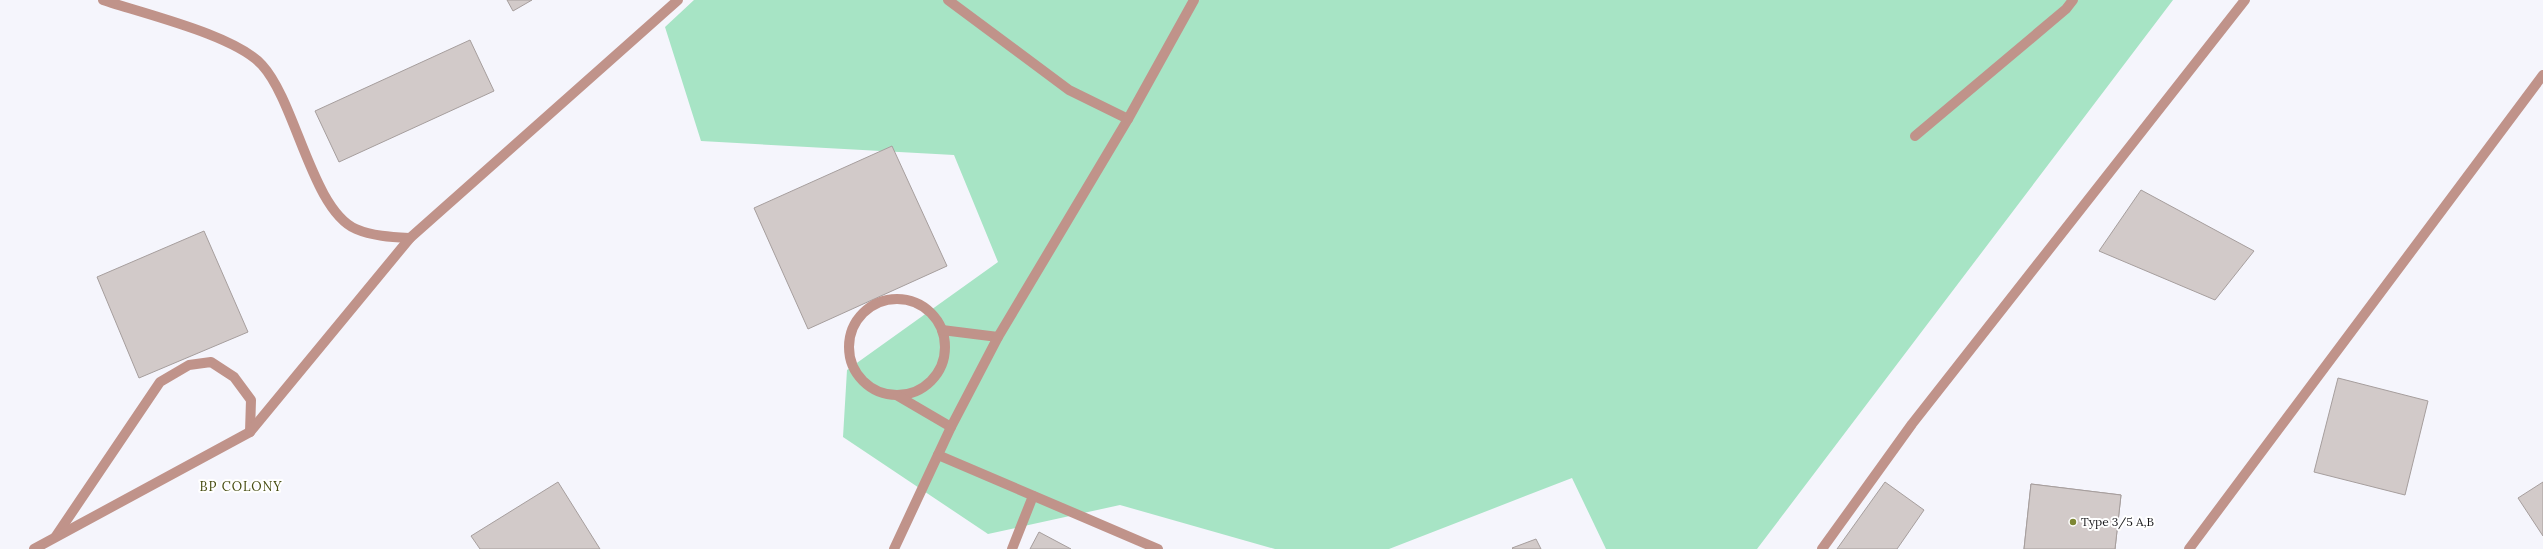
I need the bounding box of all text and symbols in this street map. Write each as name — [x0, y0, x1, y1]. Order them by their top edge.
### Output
district label: BP COLONY — [199, 478, 283, 495]
place label: Type 3/5 A,B — [2081, 514, 2154, 530]
marker: Type 3/5 A,B — [2068, 517, 2078, 527]

